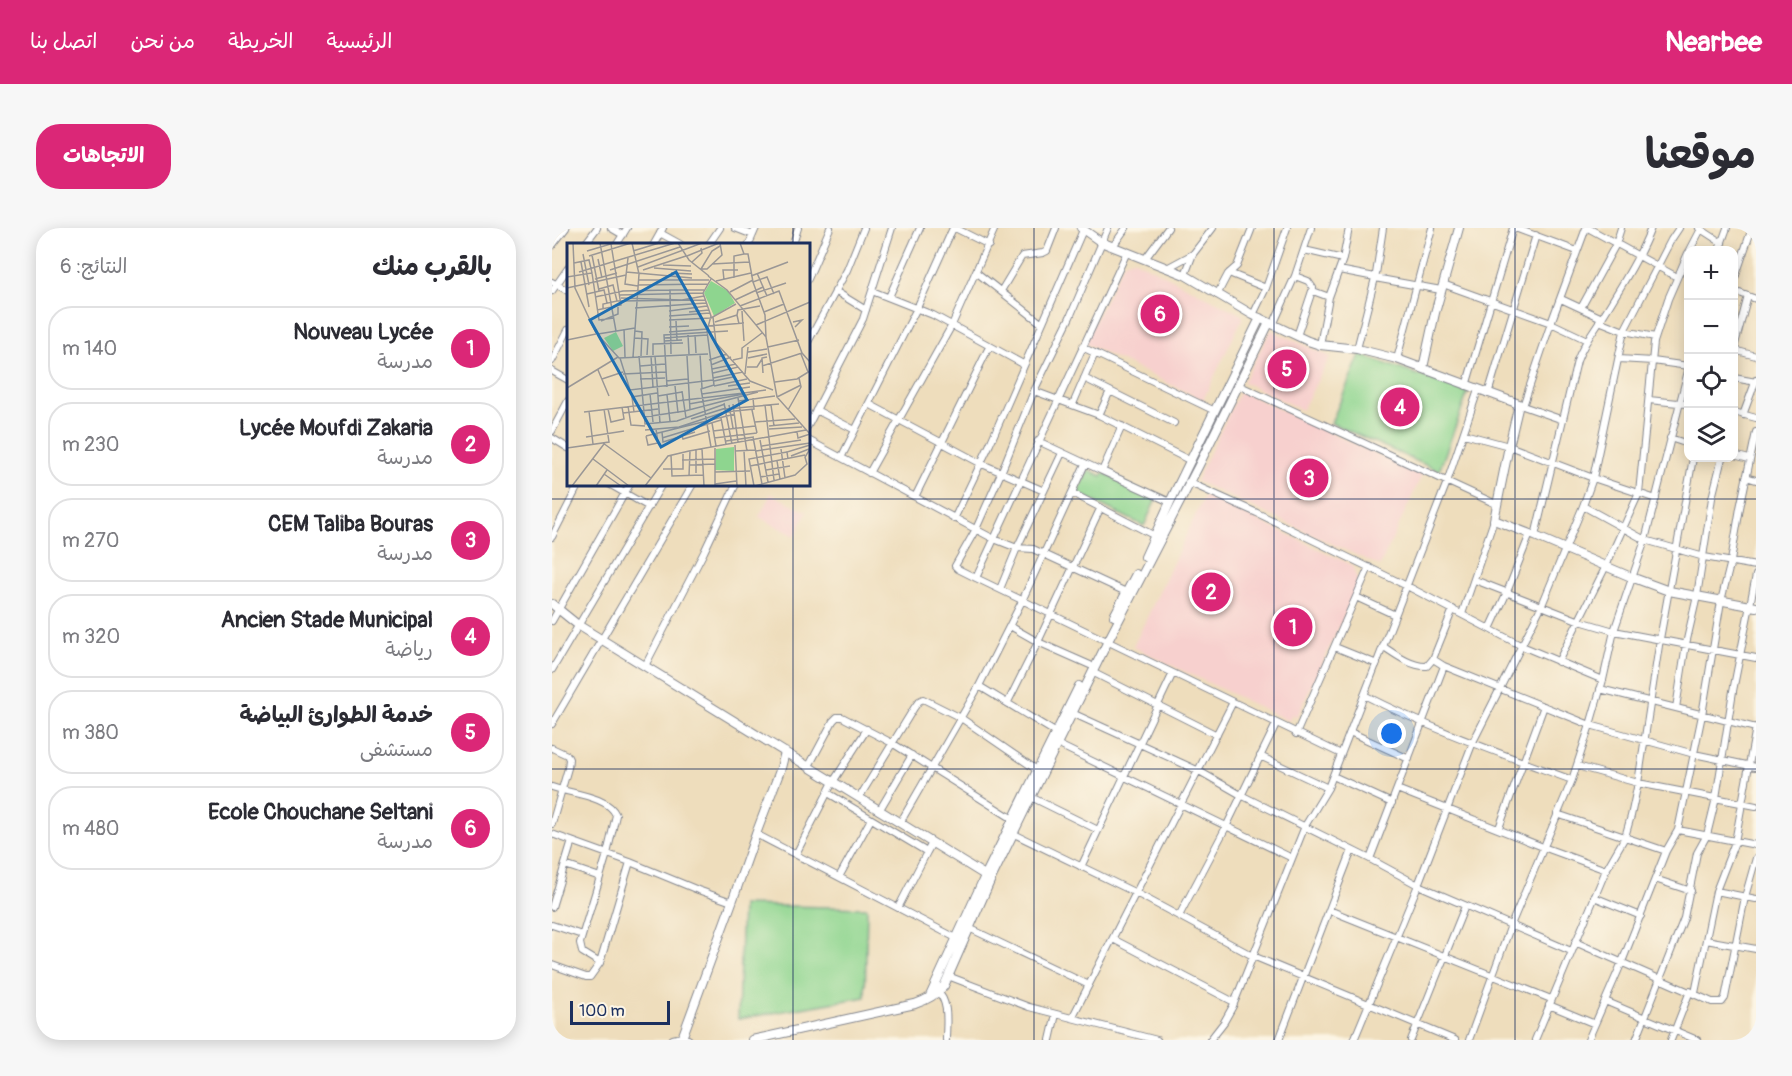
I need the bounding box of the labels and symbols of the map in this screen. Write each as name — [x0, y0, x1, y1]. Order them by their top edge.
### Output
inset map — [567, 243, 810, 486]
pin: 6 — [1140, 292, 1180, 337]
pin: 5 — [1268, 346, 1306, 392]
pin: 4 — [1380, 384, 1420, 429]
pin: 3 — [1290, 456, 1329, 500]
pin: 2 — [1192, 570, 1230, 614]
pin: 1 — [1274, 604, 1312, 650]
your location — [1377, 719, 1406, 748]
scale bar — [570, 998, 670, 1026]

